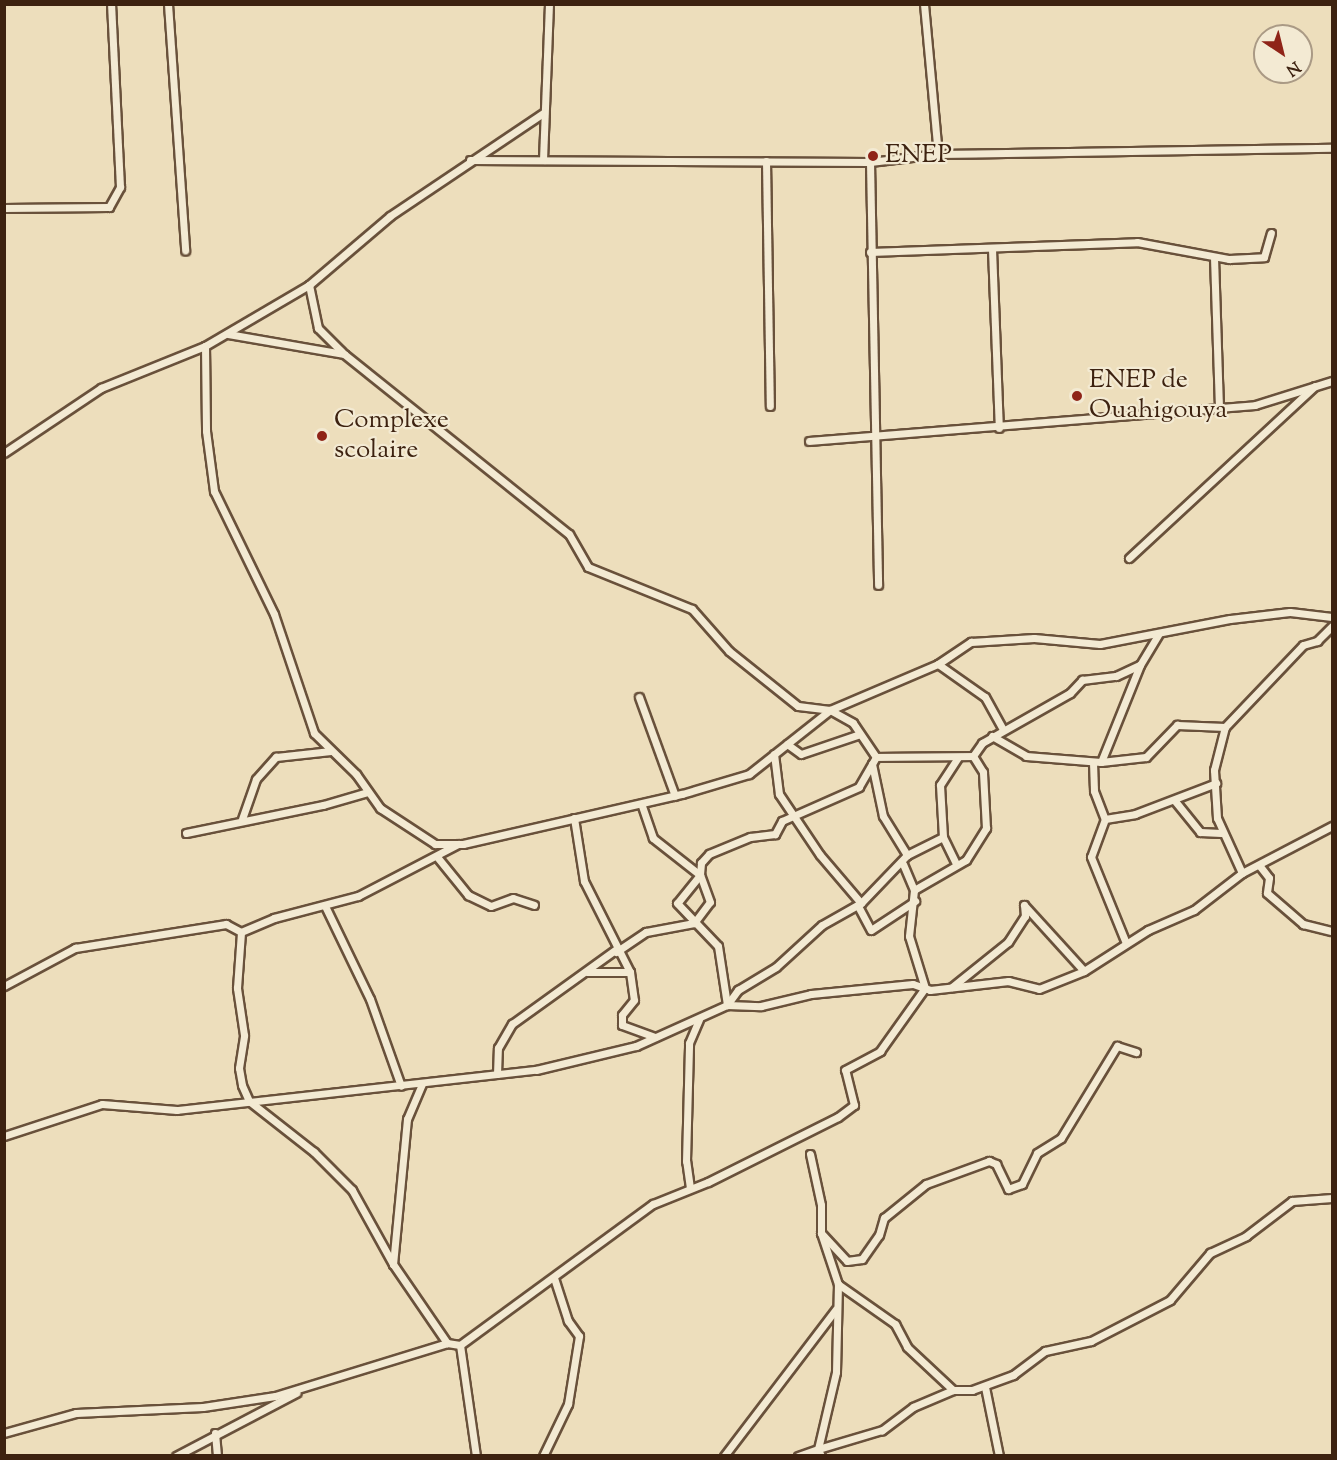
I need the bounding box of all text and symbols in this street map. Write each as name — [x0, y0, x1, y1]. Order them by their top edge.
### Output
north arrow — [1253, 24, 1313, 84]
text: N — [1281, 54, 1304, 81]
place label: ENEP — [885, 140, 952, 172]
marker: ENEP — [866, 149, 880, 163]
place label: ENEP de Ouahigouya — [1089, 365, 1227, 426]
marker: ENEP de Ouahigouya — [1070, 389, 1084, 403]
place label: Complexe scolaire — [334, 405, 449, 466]
marker: Complexe scolaire — [315, 429, 329, 443]

